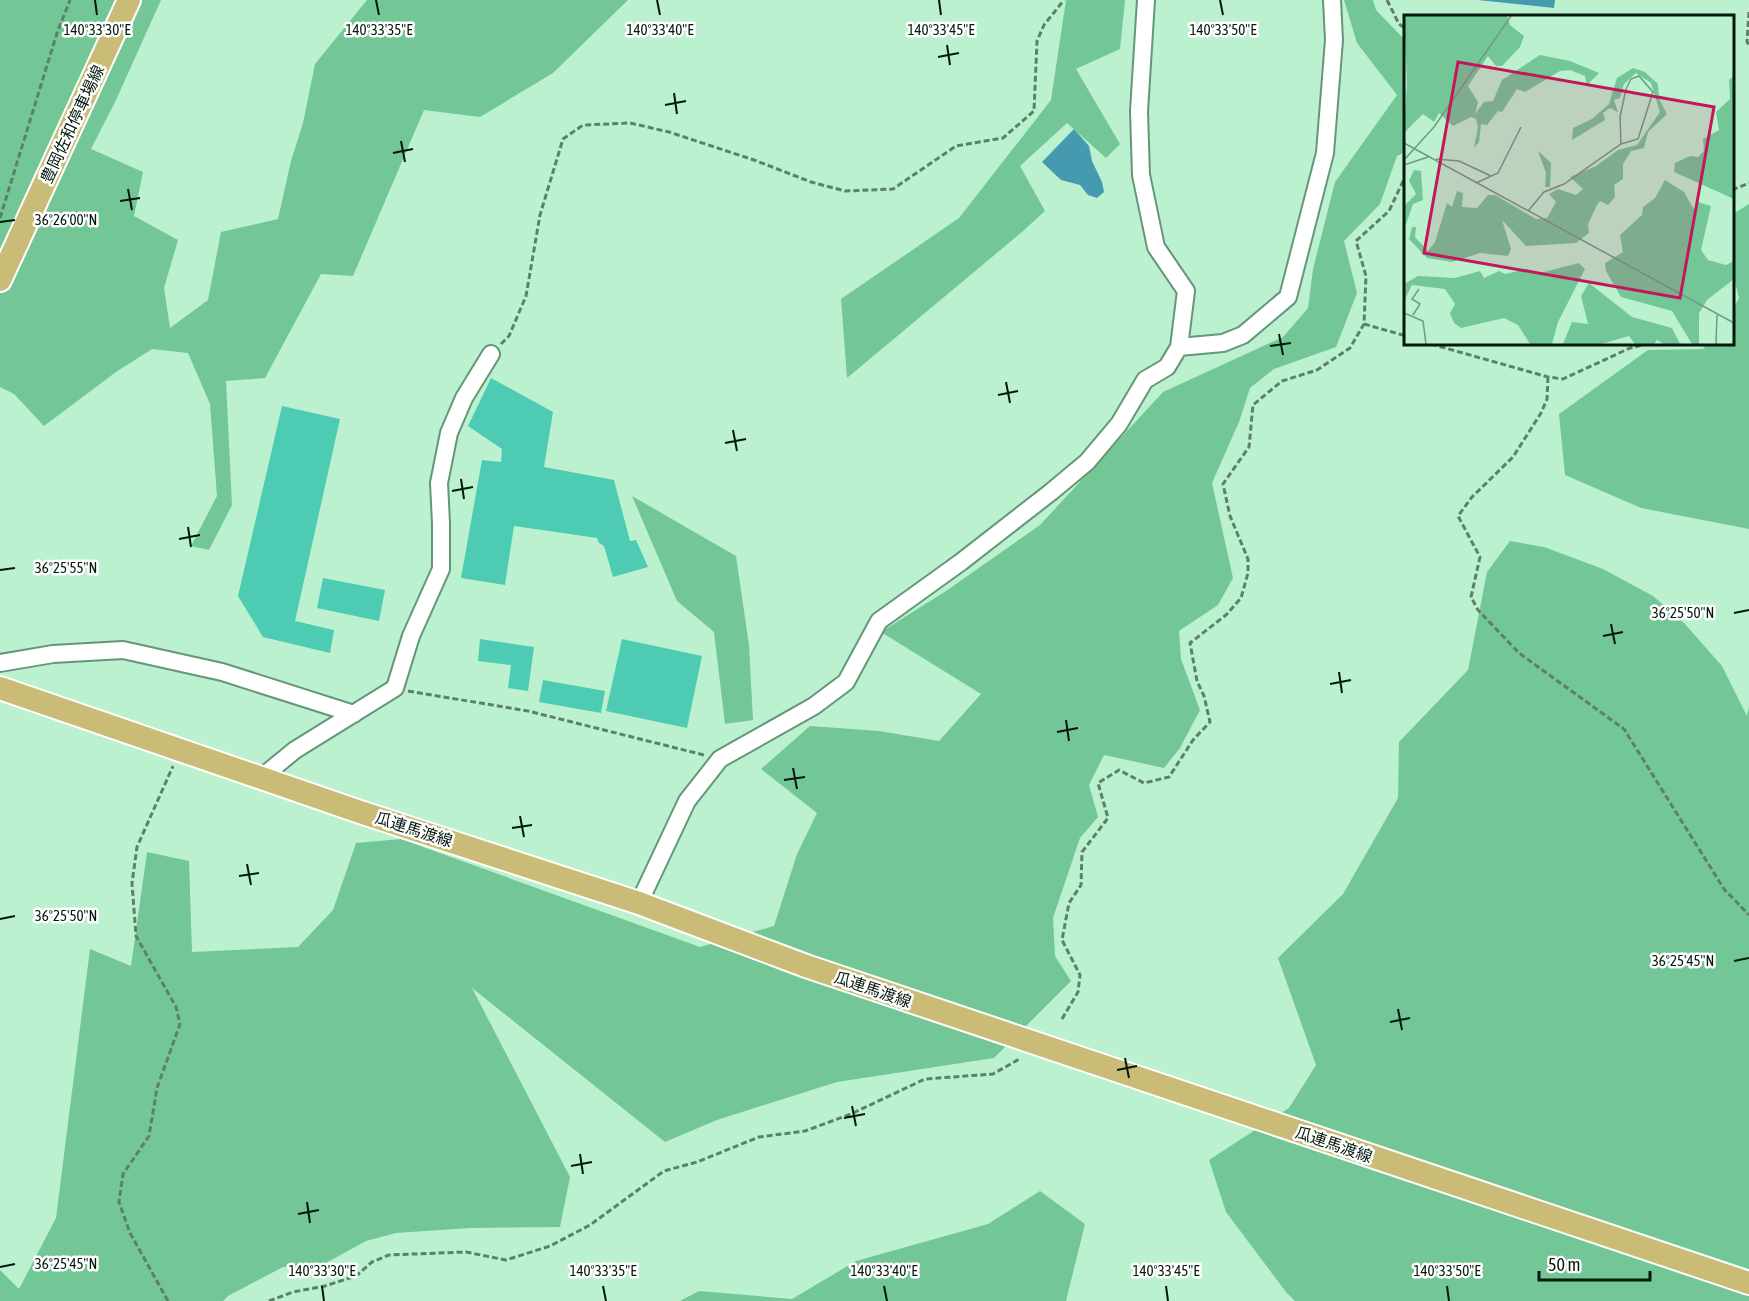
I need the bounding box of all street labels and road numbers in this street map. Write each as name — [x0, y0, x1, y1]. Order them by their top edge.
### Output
street label: 豊岡佐和停車場線 — [37, 62, 107, 186]
street label: 瓜連馬渡線 — [373, 808, 455, 850]
street label: 瓜連馬渡線 — [832, 967, 914, 1011]
street label: 瓜連馬渡線 — [1293, 1122, 1375, 1166]

